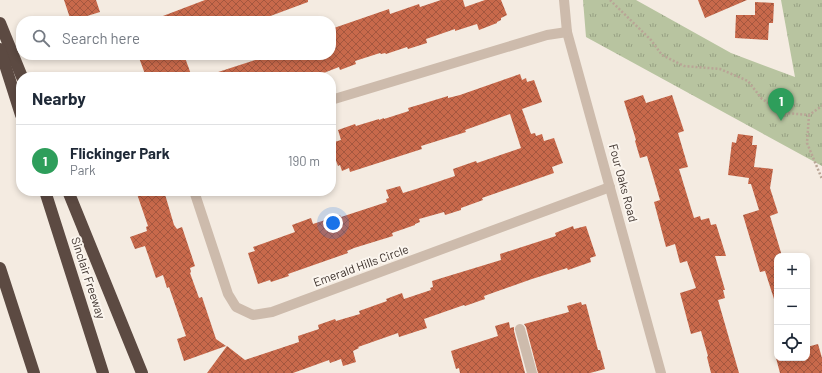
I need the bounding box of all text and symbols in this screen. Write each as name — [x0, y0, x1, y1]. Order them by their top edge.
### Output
search box — [16, 16, 336, 60]
icon: search — [30, 27, 52, 49]
text: Search here — [62, 29, 140, 47]
text: Nearby — [32, 88, 86, 108]
pin: 1 — [768, 88, 794, 121]
street label: Four Oaks Road — [607, 142, 641, 223]
text: Flickinger Park — [70, 144, 170, 162]
text: 1 — [43, 153, 47, 169]
text: 190 m — [288, 153, 320, 169]
text: Park — [70, 162, 96, 178]
your location — [323, 213, 343, 233]
street label: Sinclair Freeway — [69, 235, 109, 321]
street label: Emerald Hills Circle — [311, 241, 410, 289]
map controls — [774, 253, 810, 361]
button: + — [774, 253, 810, 289]
button: − — [774, 289, 810, 325]
button: locate — [774, 325, 810, 361]

